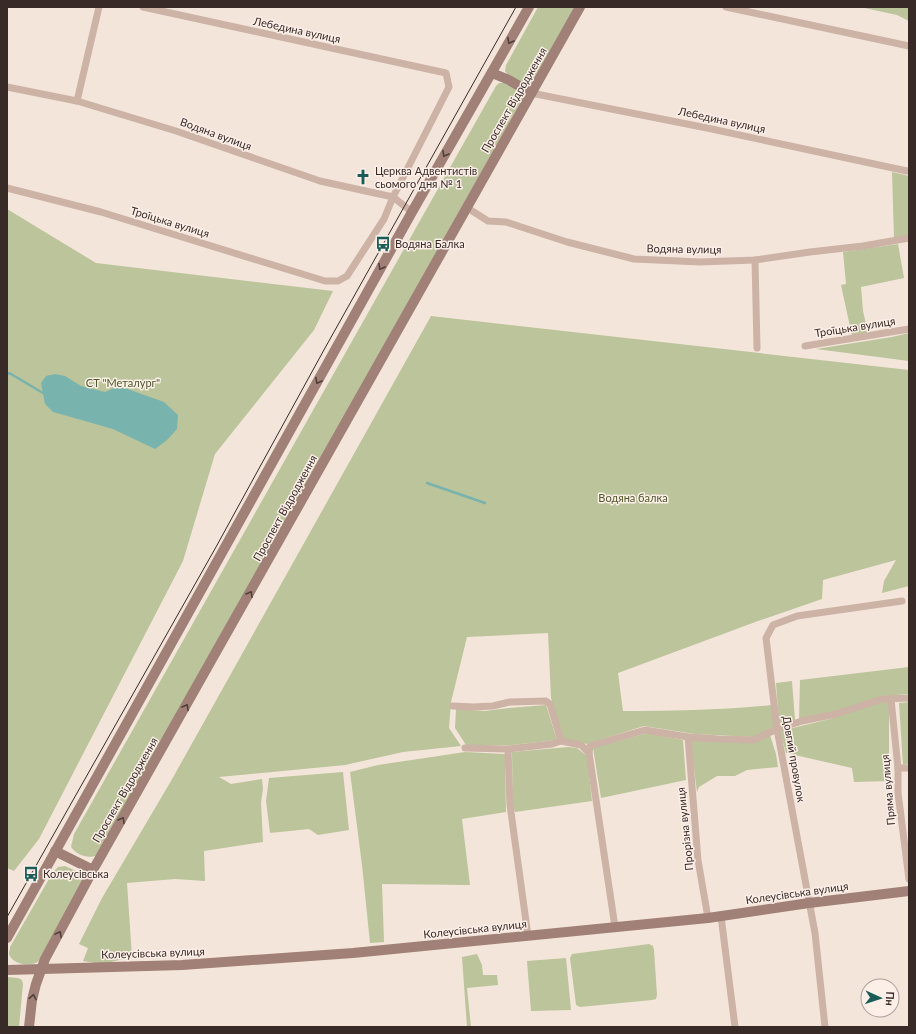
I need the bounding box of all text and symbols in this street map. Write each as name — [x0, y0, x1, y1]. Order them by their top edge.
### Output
street label: Лебедина вулиця — [251, 14, 342, 45]
one-way arrow — [507, 37, 514, 44]
street label: Проспект Відродження — [478, 45, 549, 155]
street label: Лебедина вулиця — [676, 104, 767, 135]
street label: Водяна вулиця — [179, 115, 254, 152]
one-way arrow — [443, 150, 450, 157]
place label: Церква Адвентистів сьомого дня № 1 — [375, 164, 477, 190]
church icon: Церква Адвентистів сьомого дня № 1 — [354, 168, 372, 186]
street label: Троїцька вулиця — [129, 203, 211, 240]
bus stop icon: Водяна Балка — [374, 235, 392, 253]
place label: Водяна Балка — [395, 237, 465, 250]
street label: Водяна вулиця — [646, 241, 722, 256]
one-way arrow — [379, 263, 386, 270]
street label: Троїцька вулиця — [814, 314, 896, 339]
park label: СТ "Металург" — [86, 376, 160, 389]
one-way arrow — [315, 376, 322, 384]
street label: Проспект Відродження — [250, 452, 319, 563]
park label: Водяна балка — [598, 491, 668, 504]
one-way arrow — [245, 591, 252, 598]
one-way arrow — [181, 704, 188, 711]
street label: Довгий провулок — [780, 715, 809, 803]
street label: Проспект Відродження — [89, 735, 160, 845]
street label: Пряма вулиця — [878, 754, 897, 826]
street label: Прорізна вулиця — [674, 787, 695, 871]
one-way arrow — [117, 817, 124, 824]
bus stop icon: Колеусівська — [22, 865, 40, 883]
place label: Колеусівська — [43, 867, 109, 880]
street label: Колеусівська вулиця — [745, 879, 849, 906]
street label: Колеусівська вулиця — [423, 917, 527, 940]
one-way arrow — [54, 931, 62, 938]
street label: Колеусівська вулиця — [101, 944, 205, 961]
north arrow — [860, 978, 900, 1018]
text: Пн — [884, 991, 897, 1006]
one-way arrow — [28, 994, 37, 1000]

